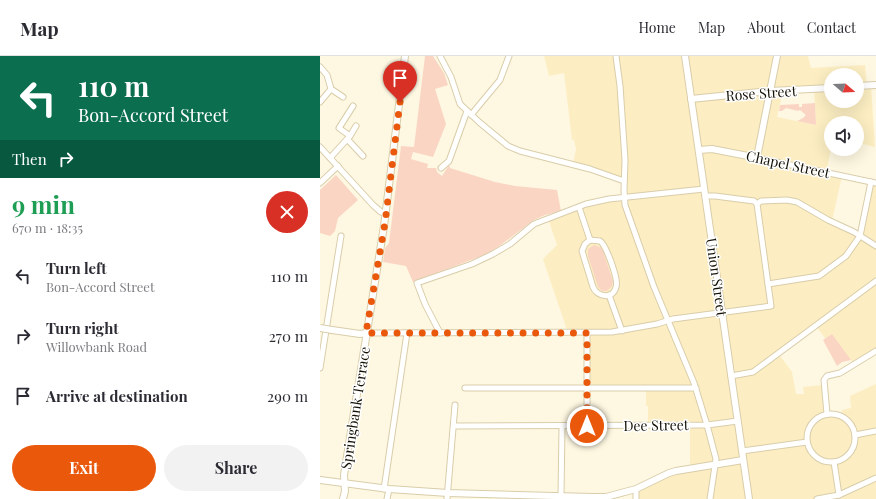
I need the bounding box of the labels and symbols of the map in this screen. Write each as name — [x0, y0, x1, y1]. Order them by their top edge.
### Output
pin — [383, 61, 417, 102]
north arrow — [824, 68, 864, 108]
street label: Rose Street — [725, 81, 798, 105]
street label: Chapel Street — [744, 146, 833, 182]
street label: Union Street — [702, 237, 732, 318]
street label: Springbank Terrace — [336, 345, 374, 471]
position arrow — [566, 405, 608, 447]
street label: Dee Street — [623, 415, 690, 435]

